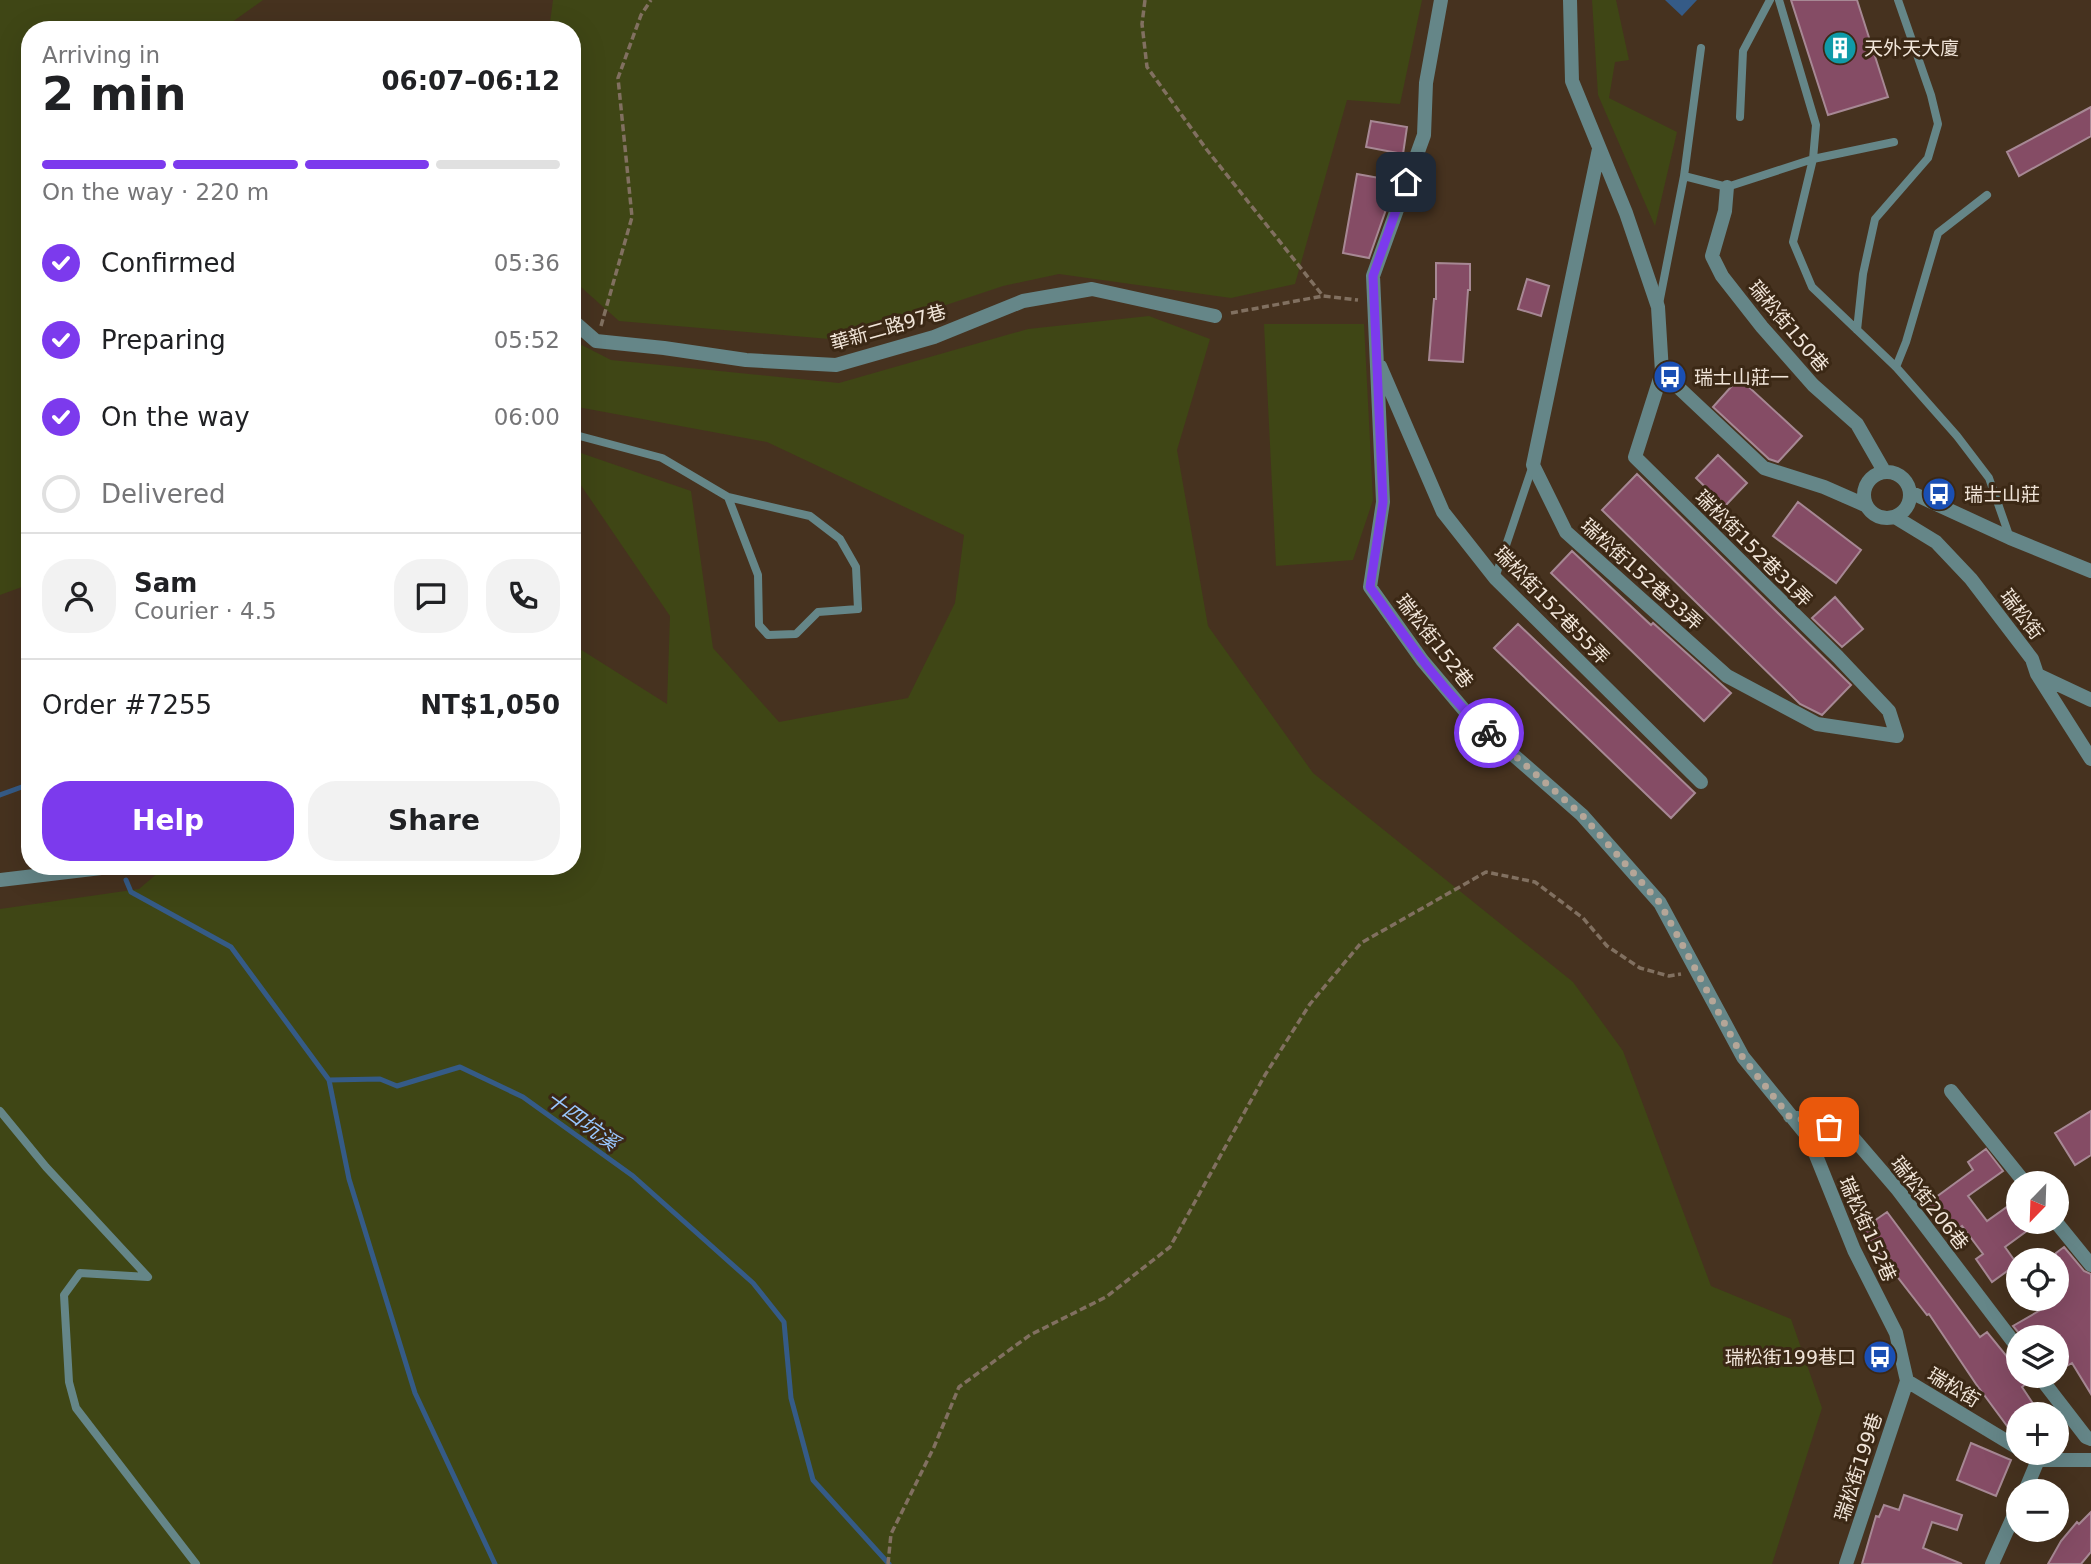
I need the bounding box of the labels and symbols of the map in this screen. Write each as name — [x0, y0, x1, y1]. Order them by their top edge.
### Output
building icon: 天外天大廈 — [1821, 29, 1859, 67]
place label: 天外天大廈 — [1864, 37, 1959, 59]
pin — [1376, 152, 1436, 212]
street label: 瑞松街150巷 — [1744, 276, 1834, 376]
street label: 華新二路97巷 — [828, 300, 948, 354]
bus stop icon: 瑞士山莊一 — [1651, 358, 1689, 396]
place label: 瑞士山莊一 — [1694, 366, 1789, 388]
bus stop icon: 瑞士山莊 — [1920, 475, 1958, 513]
place label: 瑞士山莊 — [1964, 483, 2040, 505]
street label: 瑞松街152巷31弄 — [1691, 485, 1817, 611]
street label: 瑞松街152巷33弄 — [1577, 514, 1707, 634]
street label: 瑞松街152巷55弄 — [1490, 541, 1614, 669]
street label: 瑞松街 — [1996, 585, 2048, 643]
street label: 瑞松街152巷 — [1392, 590, 1478, 692]
courier — [1454, 698, 1524, 768]
water label: 十四坑溪 — [541, 1087, 625, 1157]
pin — [1799, 1097, 1859, 1157]
street label: 瑞松街206巷 — [1887, 1152, 1973, 1254]
north arrow — [2006, 1171, 2068, 1234]
street label: 瑞松街152巷 — [1835, 1173, 1901, 1285]
bus stop icon: 瑞松街199巷口 — [1861, 1338, 1899, 1376]
place label: 瑞松街199巷口 — [1725, 1346, 1856, 1368]
street label: 瑞松街 — [1924, 1363, 1984, 1411]
street label: 瑞松街199巷 — [1830, 1410, 1886, 1524]

